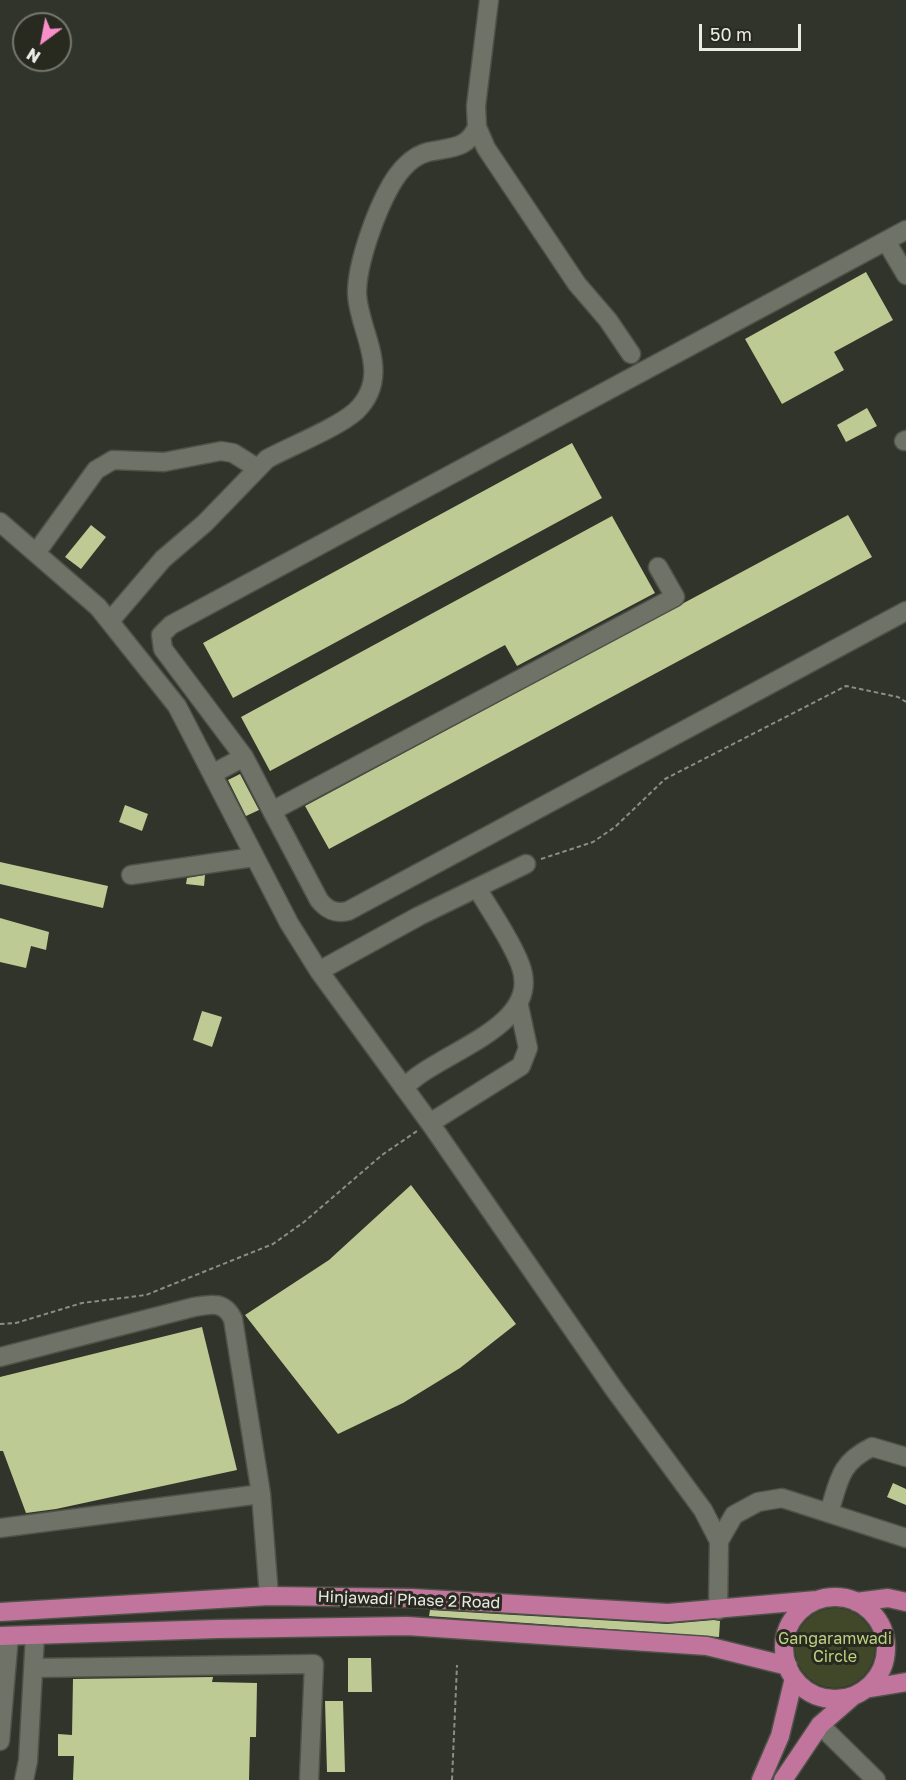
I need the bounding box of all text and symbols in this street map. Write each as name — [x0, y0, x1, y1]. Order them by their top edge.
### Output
north arrow — [12, 12, 72, 72]
scale bar — [702, 12, 804, 50]
text: 50 m — [710, 23, 752, 45]
text: N — [23, 44, 44, 67]
street label: Hinjawadi Phase 2 Road — [317, 1587, 501, 1613]
park label: Gangaramwadi Circle — [778, 1629, 892, 1667]

